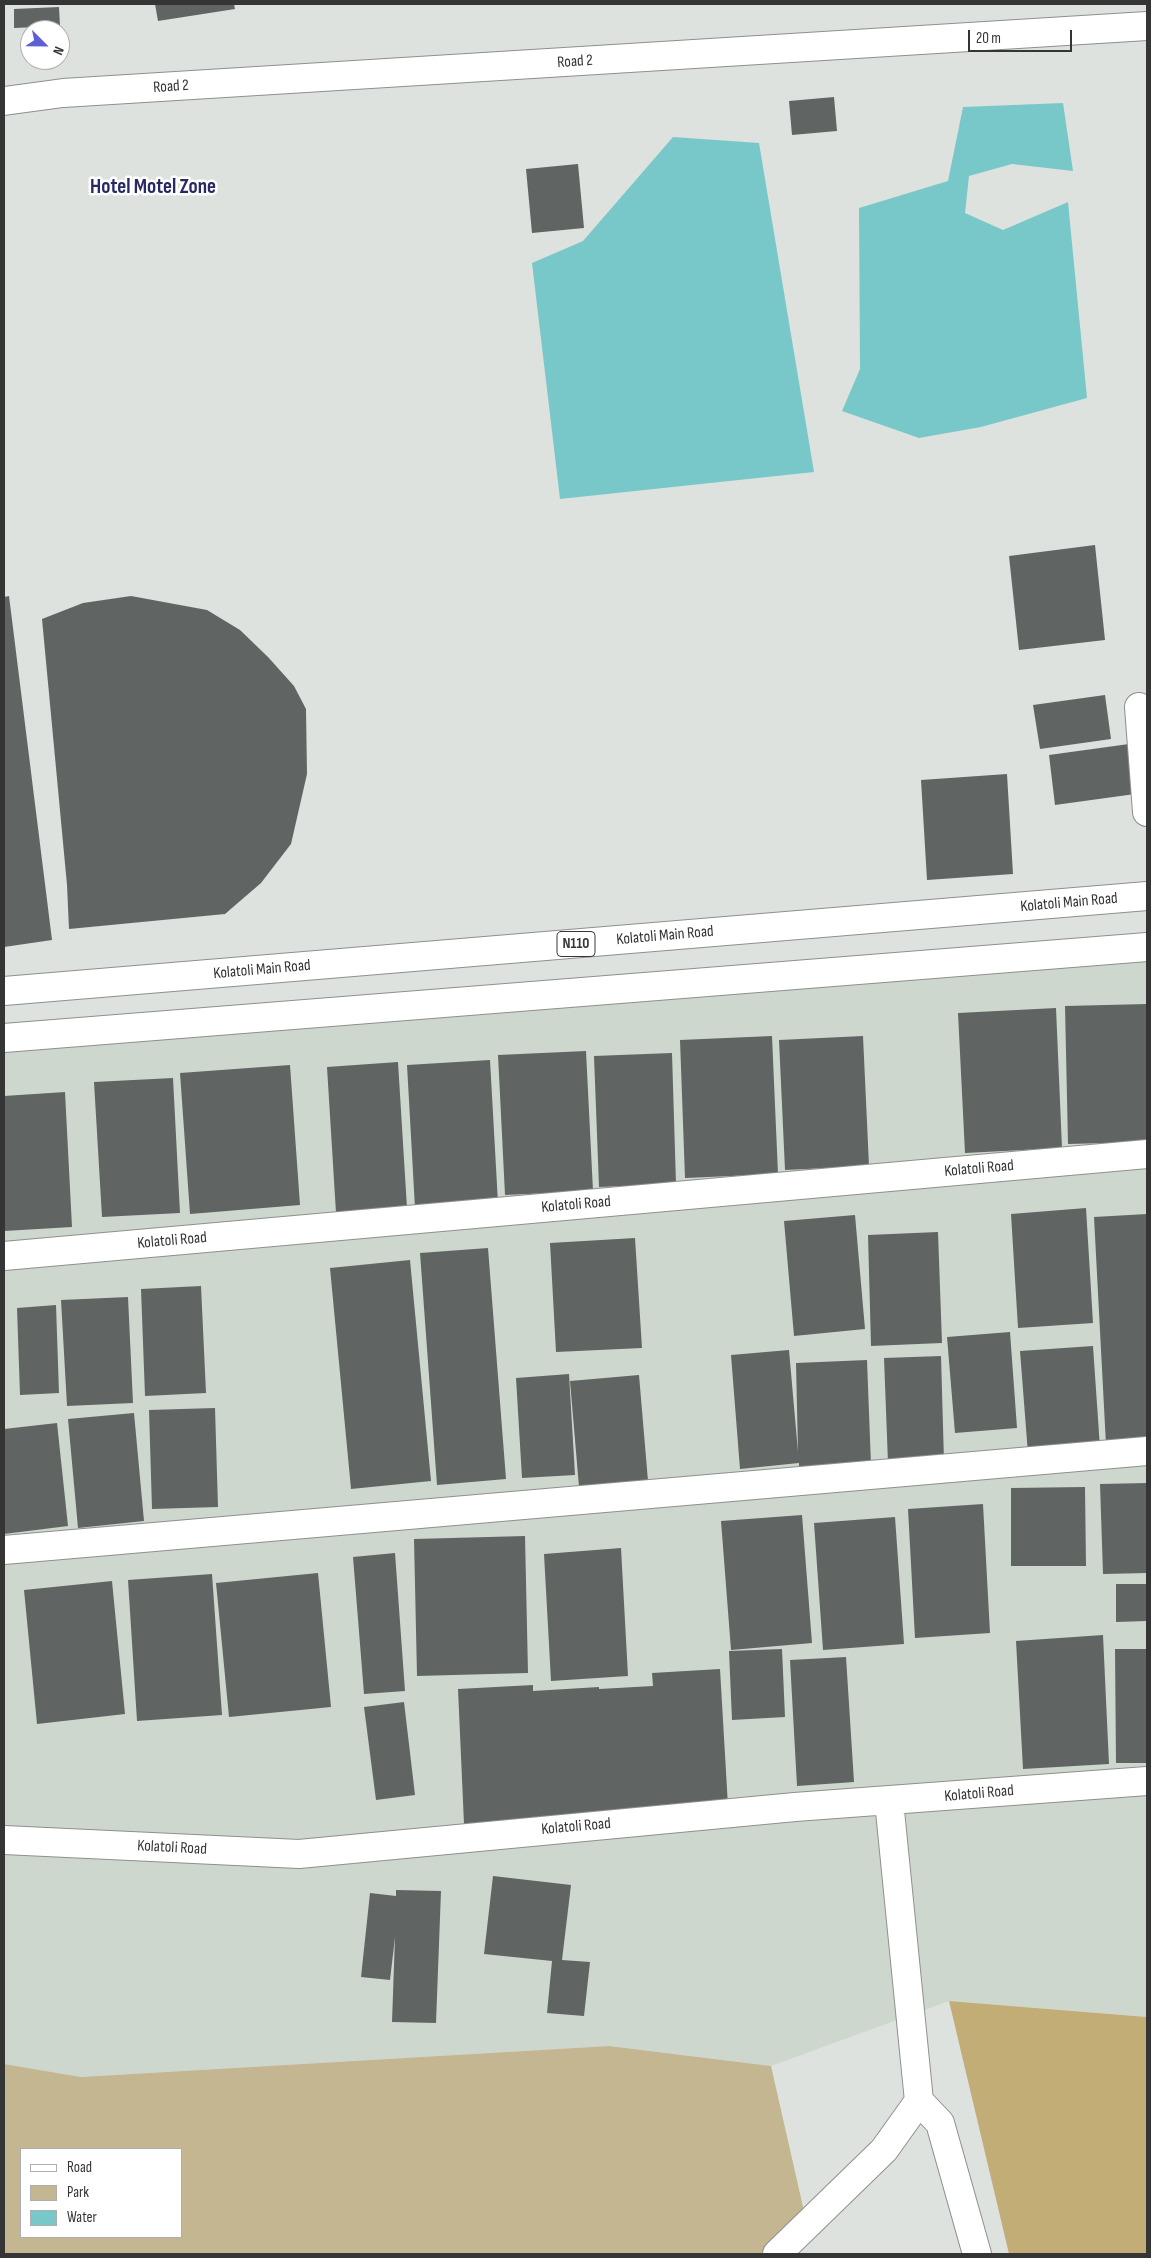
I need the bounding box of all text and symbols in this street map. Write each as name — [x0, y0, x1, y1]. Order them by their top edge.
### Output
north arrow — [20, 20, 70, 70]
scale bar — [971, 20, 1075, 52]
text: 20 m — [976, 29, 1001, 48]
text: N — [49, 44, 68, 57]
street label: Road 2 — [556, 51, 594, 73]
street label: Road 2 — [152, 76, 190, 98]
district label: Hotel Motel Zone — [90, 175, 216, 201]
street label: Kolatoli Main Road — [1020, 889, 1118, 917]
street label: Kolatoli Main Road — [616, 922, 714, 950]
road number: N110 — [557, 932, 595, 956]
street label: Kolatoli Main Road — [213, 956, 311, 984]
street label: Kolatoli Road — [943, 1156, 1015, 1182]
street label: Kolatoli Road — [540, 1192, 612, 1218]
street label: Kolatoli Road — [136, 1228, 208, 1254]
street label: Kolatoli Road — [943, 1781, 1015, 1807]
street label: Kolatoli Road — [540, 1814, 612, 1840]
street label: Kolatoli Road — [137, 1837, 207, 1859]
legend — [20, 2148, 182, 2238]
text: Road — [67, 2158, 92, 2177]
text: Park — [67, 2183, 89, 2202]
text: Water — [67, 2208, 97, 2227]

